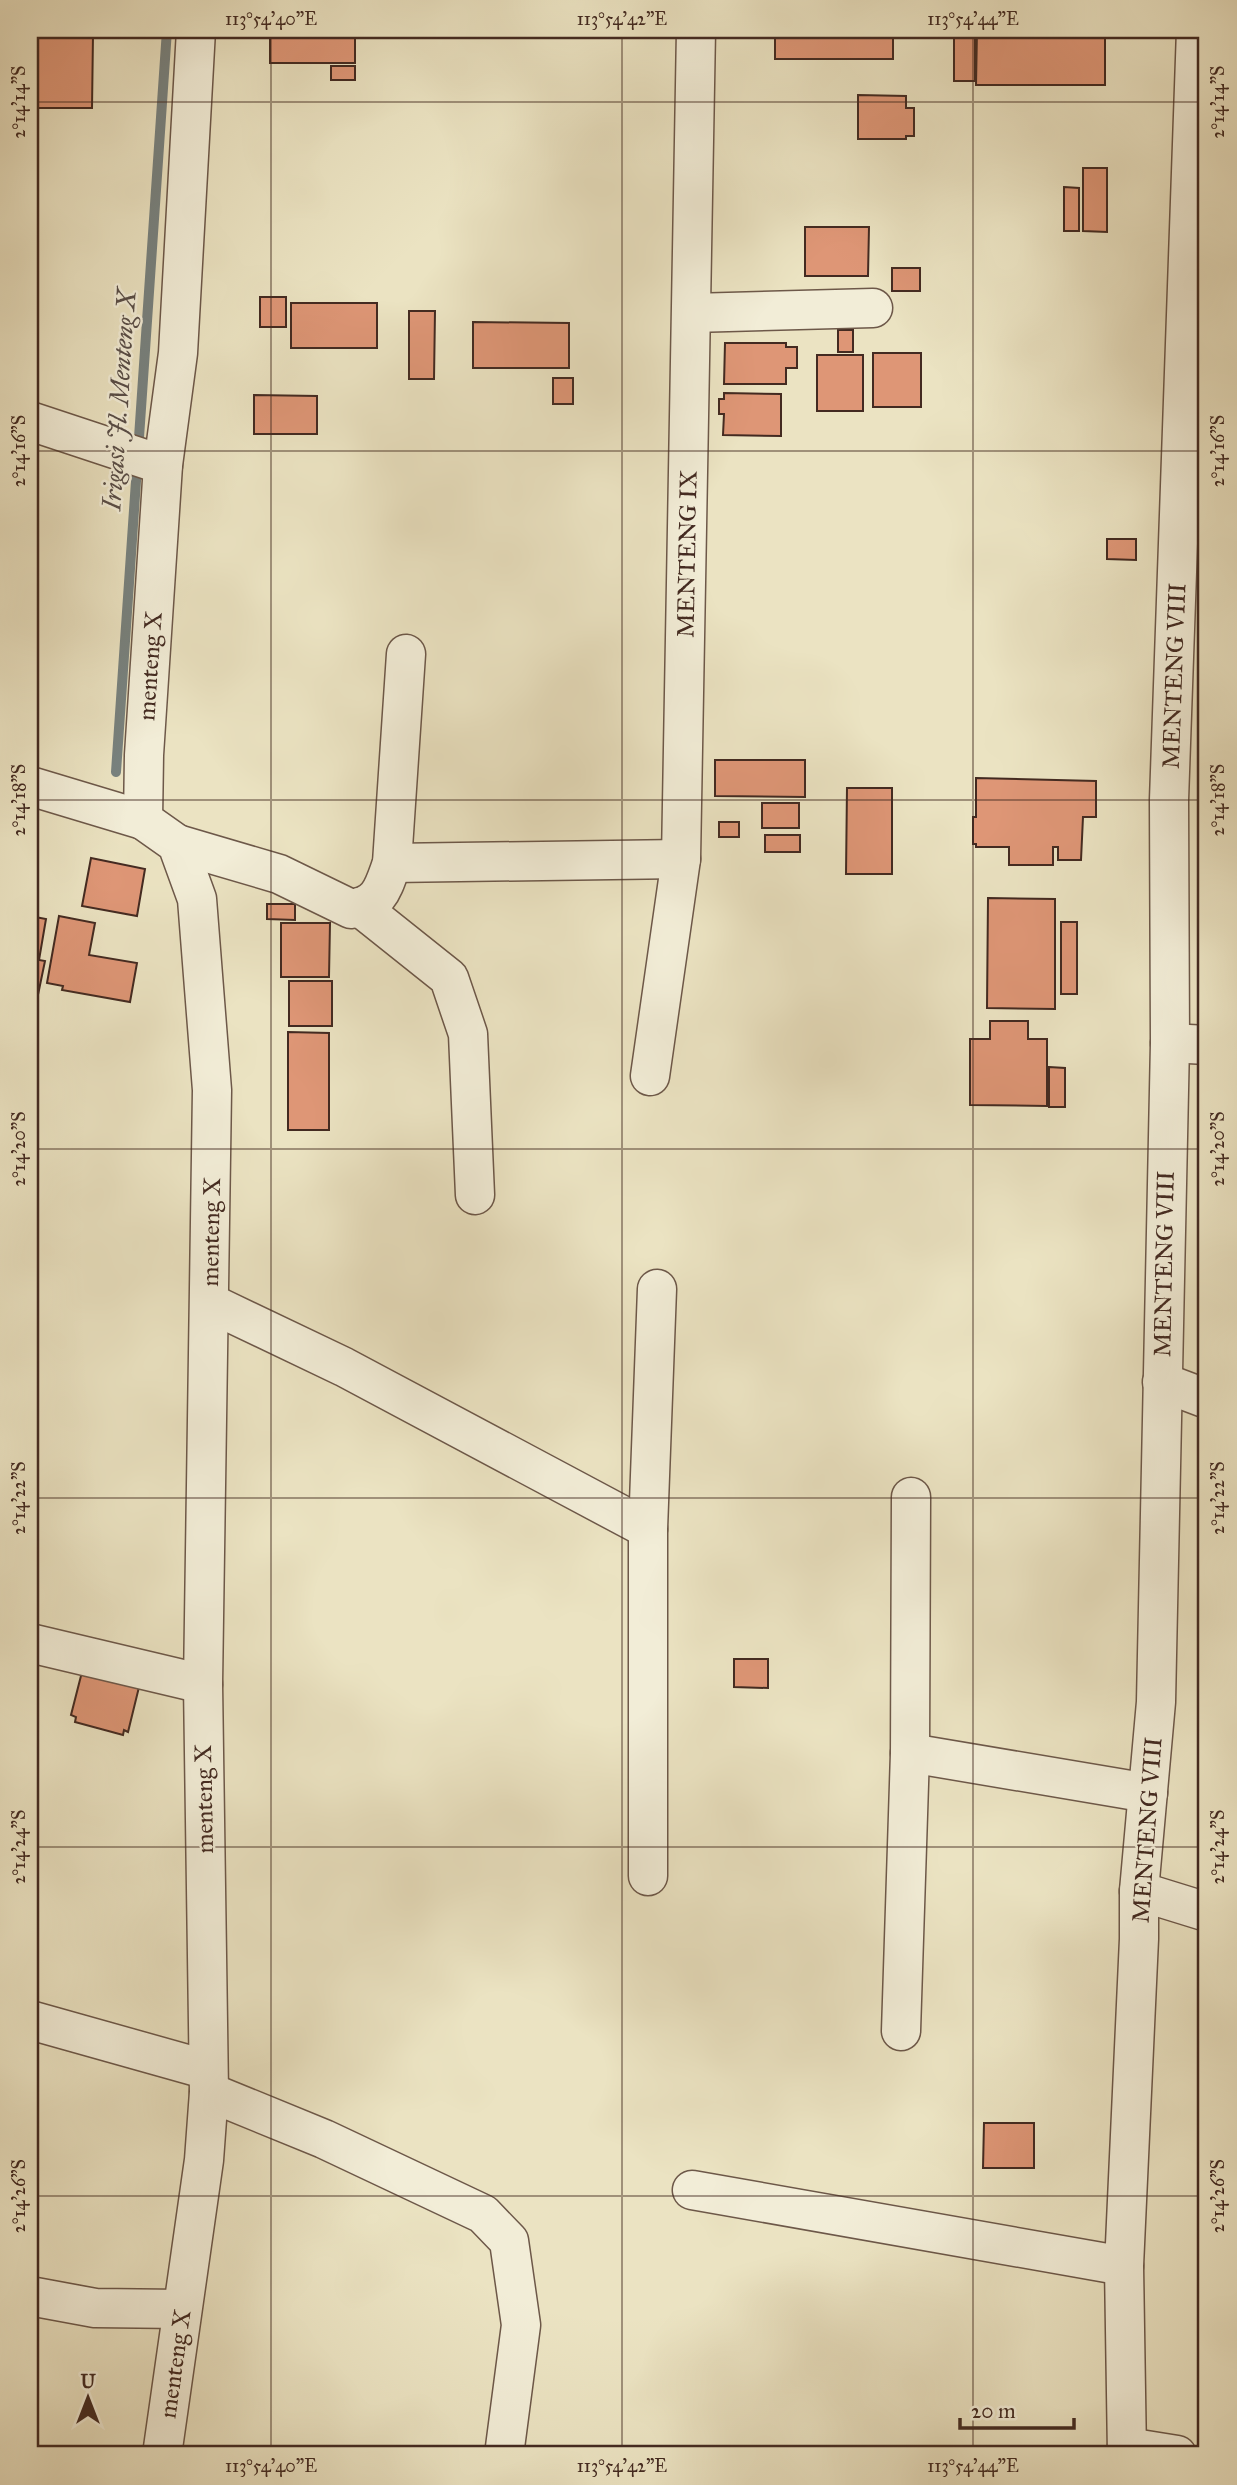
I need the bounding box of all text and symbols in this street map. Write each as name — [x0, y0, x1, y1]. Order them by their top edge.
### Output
text: 113°54'40"E — [225, 8, 317, 30]
text: 113°54'42"E — [577, 8, 667, 30]
text: 113°54'44"E — [927, 8, 1019, 30]
text: 2°14'14"S — [8, 66, 30, 138]
text: 2°14'14"S — [1207, 66, 1229, 138]
water label: Irigasi Jl. Menteng X — [95, 284, 143, 513]
text: 2°14'16"S — [8, 415, 30, 487]
text: 2°14'16"S — [1207, 415, 1229, 487]
street label: MENTENG IX — [671, 470, 703, 638]
street label: MENTENG VIII — [1156, 582, 1192, 770]
street label: menteng X — [131, 610, 169, 722]
text: 2°14'18"S — [8, 764, 30, 836]
text: 2°14'18"S — [1207, 764, 1229, 836]
text: 2°14'20"S — [8, 1111, 30, 1187]
text: 2°14'20"S — [1207, 1111, 1229, 1187]
street label: MENTENG VIII — [1147, 1171, 1181, 1357]
street label: menteng X — [195, 1177, 227, 1287]
text: 2°14'22"S — [8, 1461, 30, 1535]
text: 2°14'22"S — [1207, 1461, 1229, 1535]
street label: MENTENG VIII — [1126, 1736, 1168, 1924]
street label: menteng X — [188, 1744, 220, 1854]
text: 2°14'24"S — [8, 1810, 30, 1884]
text: 2°14'24"S — [1207, 1810, 1229, 1884]
text: 2°14'26"S — [8, 2159, 30, 2233]
text: 2°14'26"S — [1207, 2159, 1229, 2233]
street label: menteng X — [153, 2307, 198, 2420]
north arrow — [52, 2362, 122, 2432]
text: U — [80, 2370, 96, 2393]
scale bar — [960, 2387, 1074, 2431]
text: 20 m — [971, 2398, 1016, 2424]
text: 113°54'40"E — [225, 2455, 317, 2477]
text: 113°54'42"E — [577, 2455, 667, 2477]
text: 113°54'44"E — [927, 2455, 1019, 2477]

